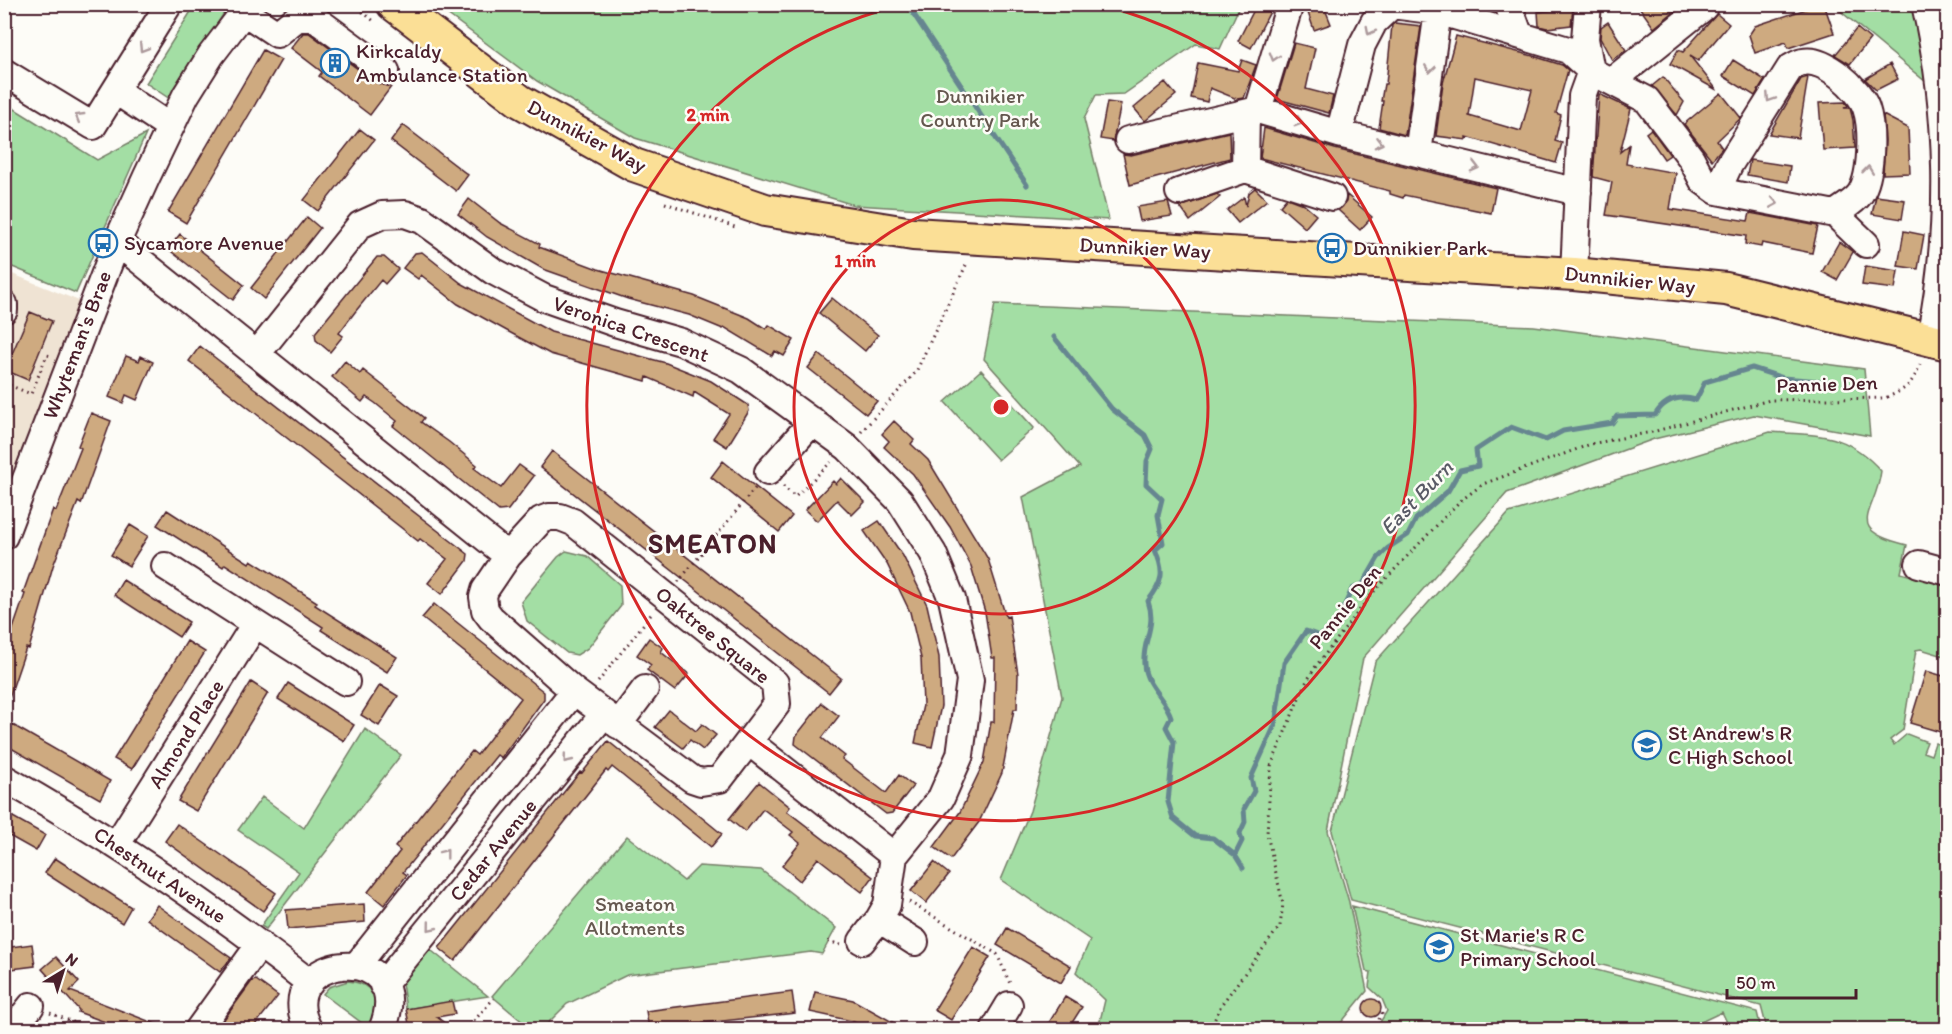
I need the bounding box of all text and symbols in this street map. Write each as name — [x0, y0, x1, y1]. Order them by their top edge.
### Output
one-way arrow — [1365, 25, 1377, 36]
place label: Kirkcaldy Ambulance Station — [356, 38, 528, 87]
one-way arrow — [139, 41, 150, 52]
building icon: Kirkcaldy Ambulance Station — [319, 47, 351, 79]
one-way arrow — [1269, 52, 1281, 62]
one-way arrow — [1425, 64, 1437, 74]
park label: Dunnikier Country Park — [920, 83, 1040, 132]
one-way arrow — [1766, 92, 1778, 102]
street label: Dunnikier Way — [523, 94, 651, 177]
text: 2 min — [687, 104, 730, 126]
one-way arrow — [75, 113, 85, 125]
one-way arrow — [1293, 115, 1304, 127]
one-way arrow — [1373, 136, 1383, 149]
one-way arrow — [1469, 159, 1479, 172]
one-way arrow — [1861, 165, 1874, 174]
one-way arrow — [1769, 196, 1779, 209]
bus stop icon: Sycamore Avenue — [87, 227, 119, 259]
place label: Sycamore Avenue — [124, 230, 284, 255]
street label: Dunnikier Way — [1079, 232, 1211, 263]
bus stop icon: Dunnikier Park — [1316, 232, 1348, 264]
place label: Dunnikier Park — [1353, 235, 1487, 260]
text: 1 min — [834, 250, 876, 272]
street label: Dunnikier Way — [1563, 260, 1697, 299]
street label: Whyteman's Brae — [37, 267, 116, 423]
street label: Veronica Crescent — [550, 290, 713, 367]
street label: Pannie Den — [1776, 369, 1878, 398]
centre of rings — [991, 397, 1011, 417]
water label: East Burn — [1374, 454, 1459, 541]
district label: SMEATON — [648, 527, 778, 560]
street label: Pannie Den — [1303, 559, 1386, 654]
street label: Oaktree Square — [651, 581, 776, 689]
street label: Almond Place — [142, 675, 229, 793]
place label: St Andrew's R C High School — [1668, 720, 1793, 769]
school or university icon: St Andrew's R C High School — [1631, 729, 1663, 761]
one-way arrow — [563, 752, 574, 763]
street label: Cedar Avenue — [444, 793, 542, 906]
street label: Chestnut Avenue — [89, 821, 231, 928]
one-way arrow — [438, 849, 449, 860]
park label: Smeaton Allotments — [585, 891, 685, 940]
one-way arrow — [427, 920, 438, 931]
place label: St Marie's R C Primary School — [1460, 922, 1596, 971]
school or university icon: St Marie's R C Primary School — [1423, 931, 1455, 963]
north arrow — [33, 941, 93, 1001]
text: N — [62, 949, 82, 970]
scale bar — [1727, 962, 1856, 1000]
text: 50 m — [1736, 972, 1776, 994]

